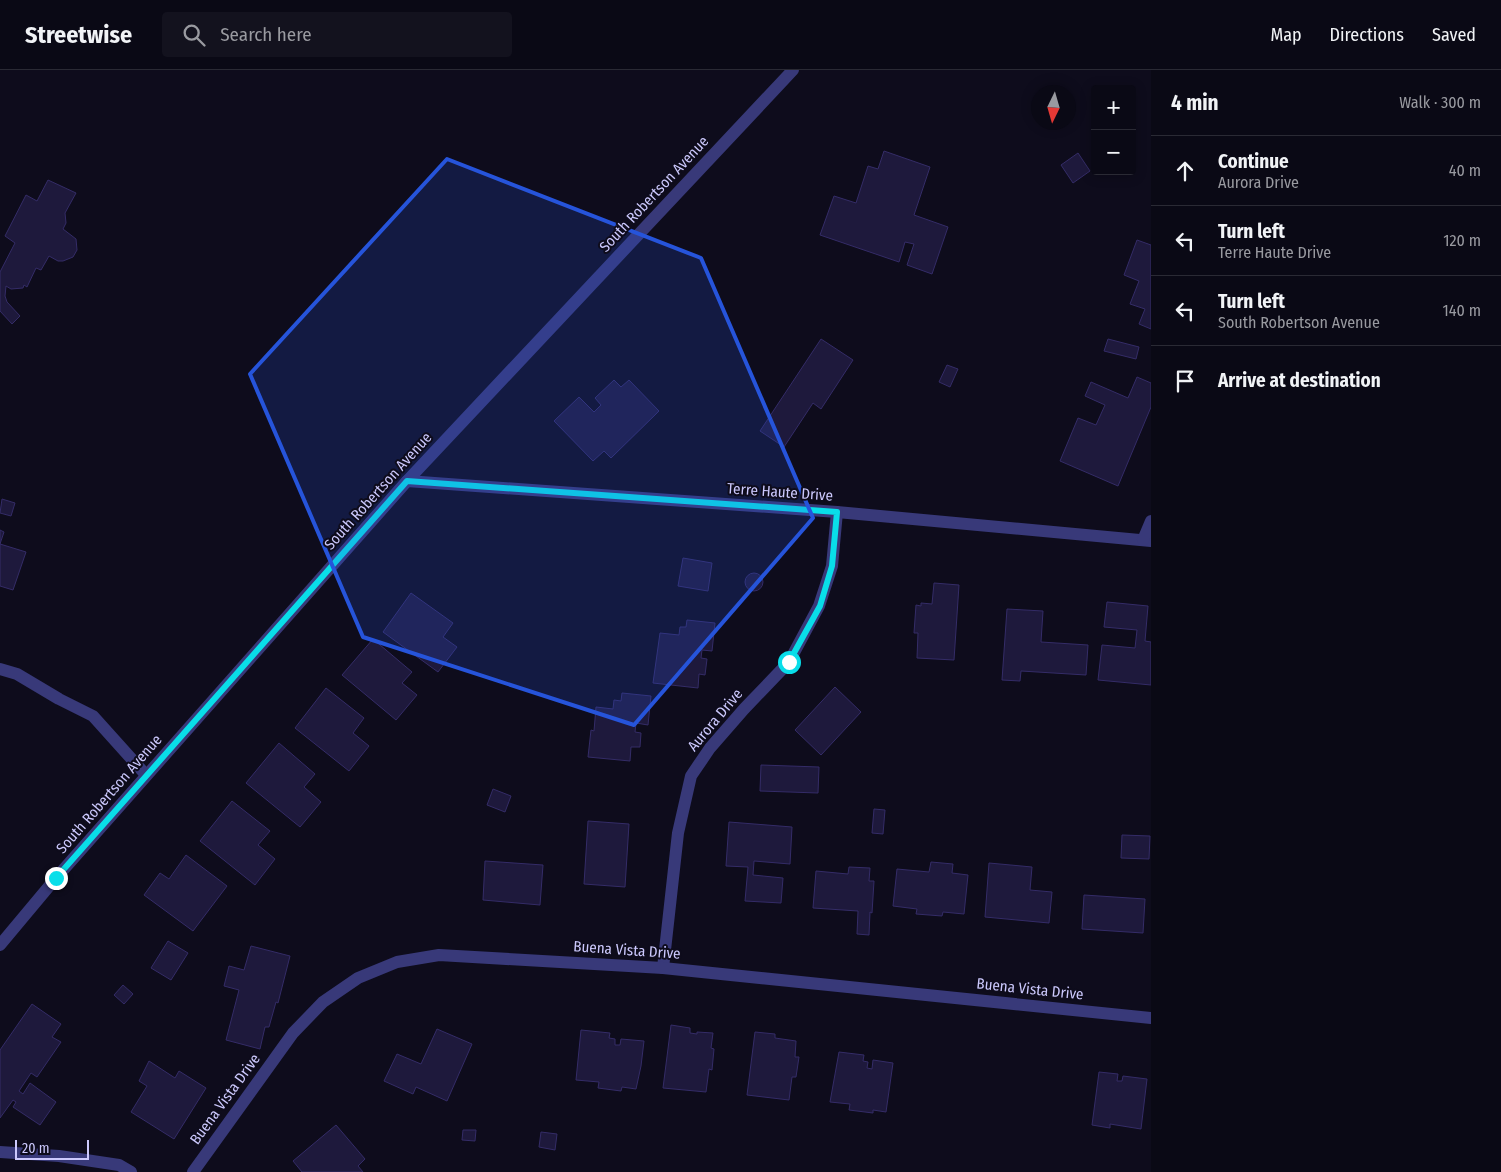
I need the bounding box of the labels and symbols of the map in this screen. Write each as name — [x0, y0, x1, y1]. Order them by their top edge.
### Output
north arrow — [1031, 85, 1076, 130]
street label: South Robertson Avenue — [596, 132, 712, 256]
street label: South Robertson Avenue — [321, 429, 435, 553]
street label: Terre Haute Drive — [726, 479, 834, 505]
route start — [778, 651, 801, 674]
street label: Aurora Drive — [684, 685, 746, 755]
street label: South Robertson Avenue — [52, 731, 166, 857]
route end — [45, 867, 68, 890]
street label: Buena Vista Drive — [573, 937, 681, 963]
street label: Buena Vista Drive — [976, 974, 1084, 1004]
street label: Buena Vista Drive — [186, 1050, 264, 1148]
scale bar — [15, 1137, 89, 1160]

